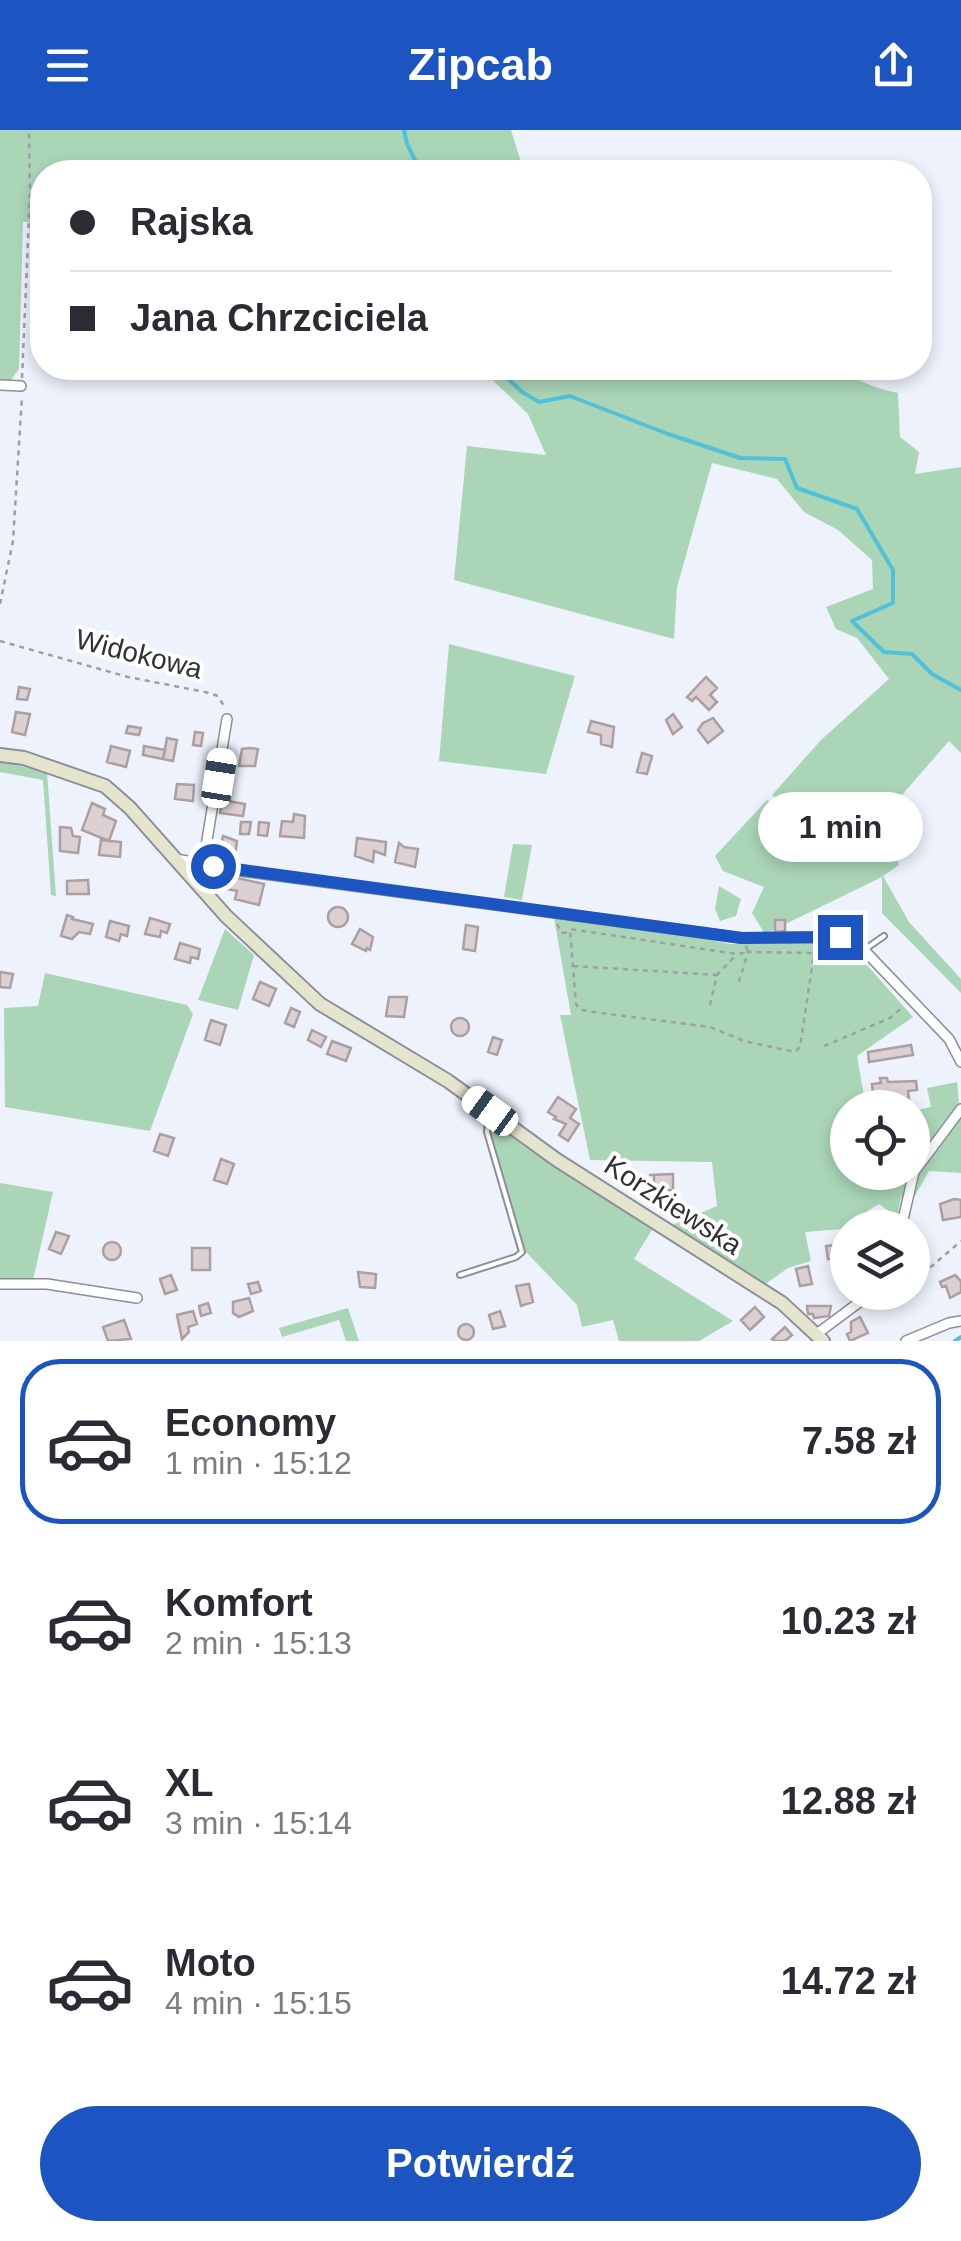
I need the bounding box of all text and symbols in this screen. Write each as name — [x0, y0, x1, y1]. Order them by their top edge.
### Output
icon: menu — [40, 38, 95, 93]
icon: share — [866, 38, 921, 93]
text: Zipcab — [408, 39, 553, 90]
text: Rajska — [130, 201, 253, 243]
text: Jana Chrzciciela — [130, 297, 428, 339]
street label: Widokowa — [73, 623, 206, 685]
car — [199, 746, 239, 810]
callout: 1 min — [758, 792, 922, 862]
text: 1 min — [799, 809, 882, 845]
route start — [191, 844, 236, 889]
route end — [818, 915, 863, 960]
car — [457, 1081, 523, 1141]
map controls — [830, 1090, 930, 1310]
button: locate — [830, 1090, 930, 1190]
street label: Korzkiewska — [599, 1149, 748, 1261]
button: layers — [830, 1210, 930, 1310]
icon: car — [45, 1397, 135, 1487]
text: Economy — [165, 1402, 336, 1444]
text: 7.58 zł — [802, 1420, 916, 1462]
text: 1 min · 15:12 — [165, 1445, 352, 1481]
icon: car — [45, 1577, 135, 1667]
text: Komfort — [165, 1582, 313, 1624]
text: 10.23 zł — [781, 1600, 916, 1642]
text: 2 min · 15:13 — [165, 1625, 352, 1661]
icon: car — [45, 1757, 135, 1847]
text: XL — [165, 1762, 214, 1804]
text: 12.88 zł — [781, 1780, 916, 1822]
text: 3 min · 15:14 — [165, 1805, 352, 1841]
icon: car — [45, 1937, 135, 2027]
text: Moto — [165, 1942, 256, 1984]
text: 14.72 zł — [781, 1960, 916, 2002]
text: 4 min · 15:15 — [165, 1985, 352, 2021]
button: Potwierdź — [40, 2106, 921, 2221]

